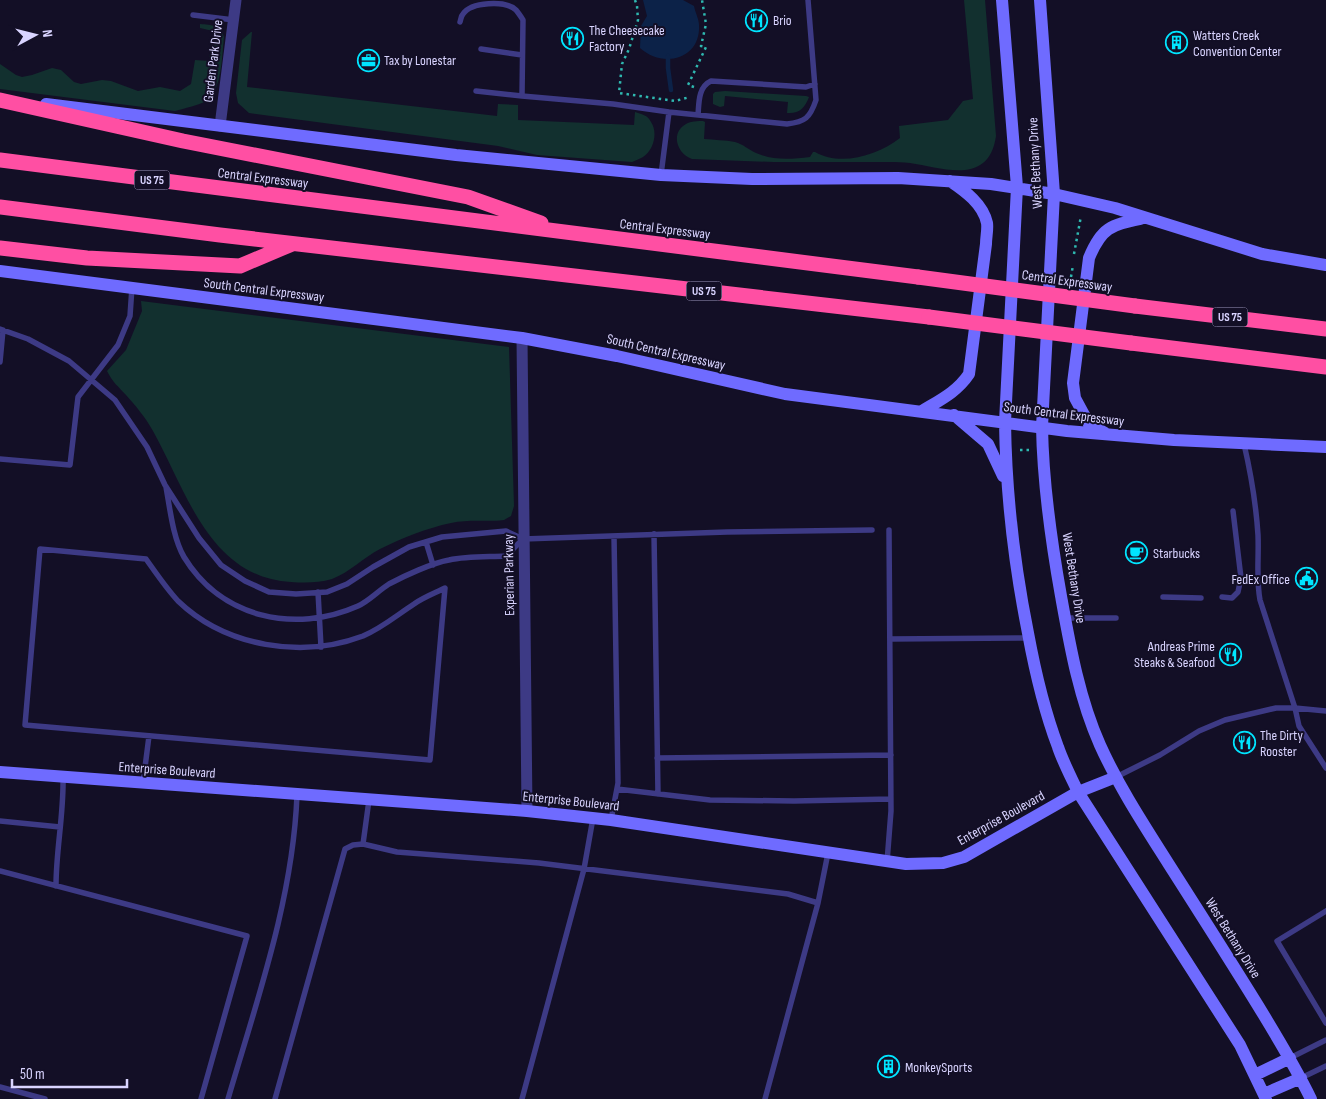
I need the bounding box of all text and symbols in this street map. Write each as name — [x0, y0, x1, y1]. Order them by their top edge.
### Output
restaurant icon: Brio — [745, 8, 769, 32]
north arrow — [10, 10, 60, 60]
place label: Brio — [773, 12, 792, 29]
street label: Garden Park Drive — [200, 19, 226, 103]
place label: The Cheesecake Factory — [589, 22, 665, 55]
restaurant icon: The Cheesecake Factory — [561, 26, 585, 50]
place label: Watters Creek Convention Center — [1193, 27, 1282, 60]
text: N — [39, 29, 56, 38]
building icon: Watters Creek Convention Center — [1165, 31, 1189, 55]
office icon: Tax by Lonestar — [356, 48, 380, 72]
place label: Tax by Lonestar — [384, 52, 456, 69]
street label: West Bethany Drive — [1024, 117, 1046, 209]
street label: Central Expressway — [217, 164, 310, 192]
road number: US 75 — [134, 170, 170, 190]
street label: Central Expressway — [619, 215, 712, 243]
street label: Central Expressway — [1021, 266, 1114, 296]
street label: South Central Expressway — [203, 274, 326, 306]
road number: US 75 — [686, 282, 722, 300]
road number: US 75 — [1212, 308, 1248, 326]
street label: South Central Expressway — [605, 330, 728, 374]
street label: South Central Expressway — [1003, 398, 1126, 430]
street label: West Bethany Drive — [1058, 531, 1090, 625]
street label: Experian Parkway — [500, 533, 518, 616]
cafe icon: Starbucks — [1125, 541, 1149, 565]
place label: Starbucks — [1153, 545, 1200, 562]
public building icon: FedEx Office — [1294, 567, 1318, 591]
place label: FedEx Office — [1231, 571, 1290, 588]
place label: Andreas Prime Steaks & Seafood — [1134, 638, 1215, 671]
restaurant icon: Andreas Prime Steaks & Seafood — [1219, 642, 1243, 666]
place label: The Dirty Rooster — [1260, 727, 1303, 760]
restaurant icon: The Dirty Rooster — [1232, 731, 1256, 755]
street label: Enterprise Boulevard — [118, 758, 216, 782]
street label: Enterprise Boulevard — [522, 787, 620, 815]
street label: Enterprise Boulevard — [954, 787, 1048, 849]
street label: West Bethany Drive — [1202, 895, 1264, 981]
building icon: MonkeySports — [877, 1055, 901, 1079]
scale bar — [12, 1056, 128, 1088]
place label: MonkeySports — [905, 1059, 972, 1076]
text: 50 m — [20, 1065, 45, 1084]

